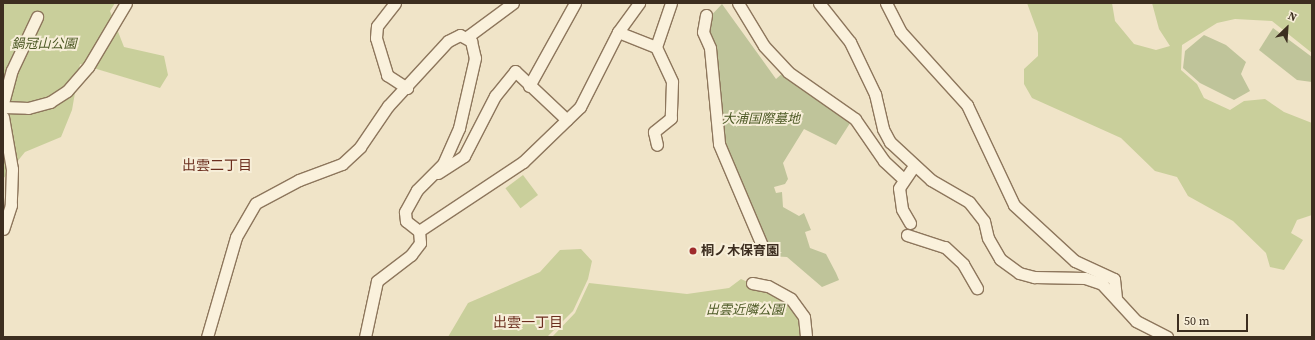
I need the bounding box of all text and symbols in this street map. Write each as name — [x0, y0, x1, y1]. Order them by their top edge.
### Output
north arrow — [1267, 8, 1307, 48]
text: N — [1285, 8, 1299, 25]
park label: 鍋冠山公園 — [12, 36, 76, 52]
park label: 大浦国際墓地 — [722, 111, 800, 127]
district label: 出雲二丁目 — [182, 157, 252, 173]
place label: 桐ノ木保育園 — [701, 243, 779, 259]
marker: 桐ノ木保育園 — [688, 246, 698, 256]
park label: 出雲近隣公園 — [706, 302, 784, 318]
scale bar — [1179, 306, 1250, 332]
text: 50 m — [1184, 313, 1210, 329]
district label: 出雲一丁目 — [493, 314, 563, 330]

